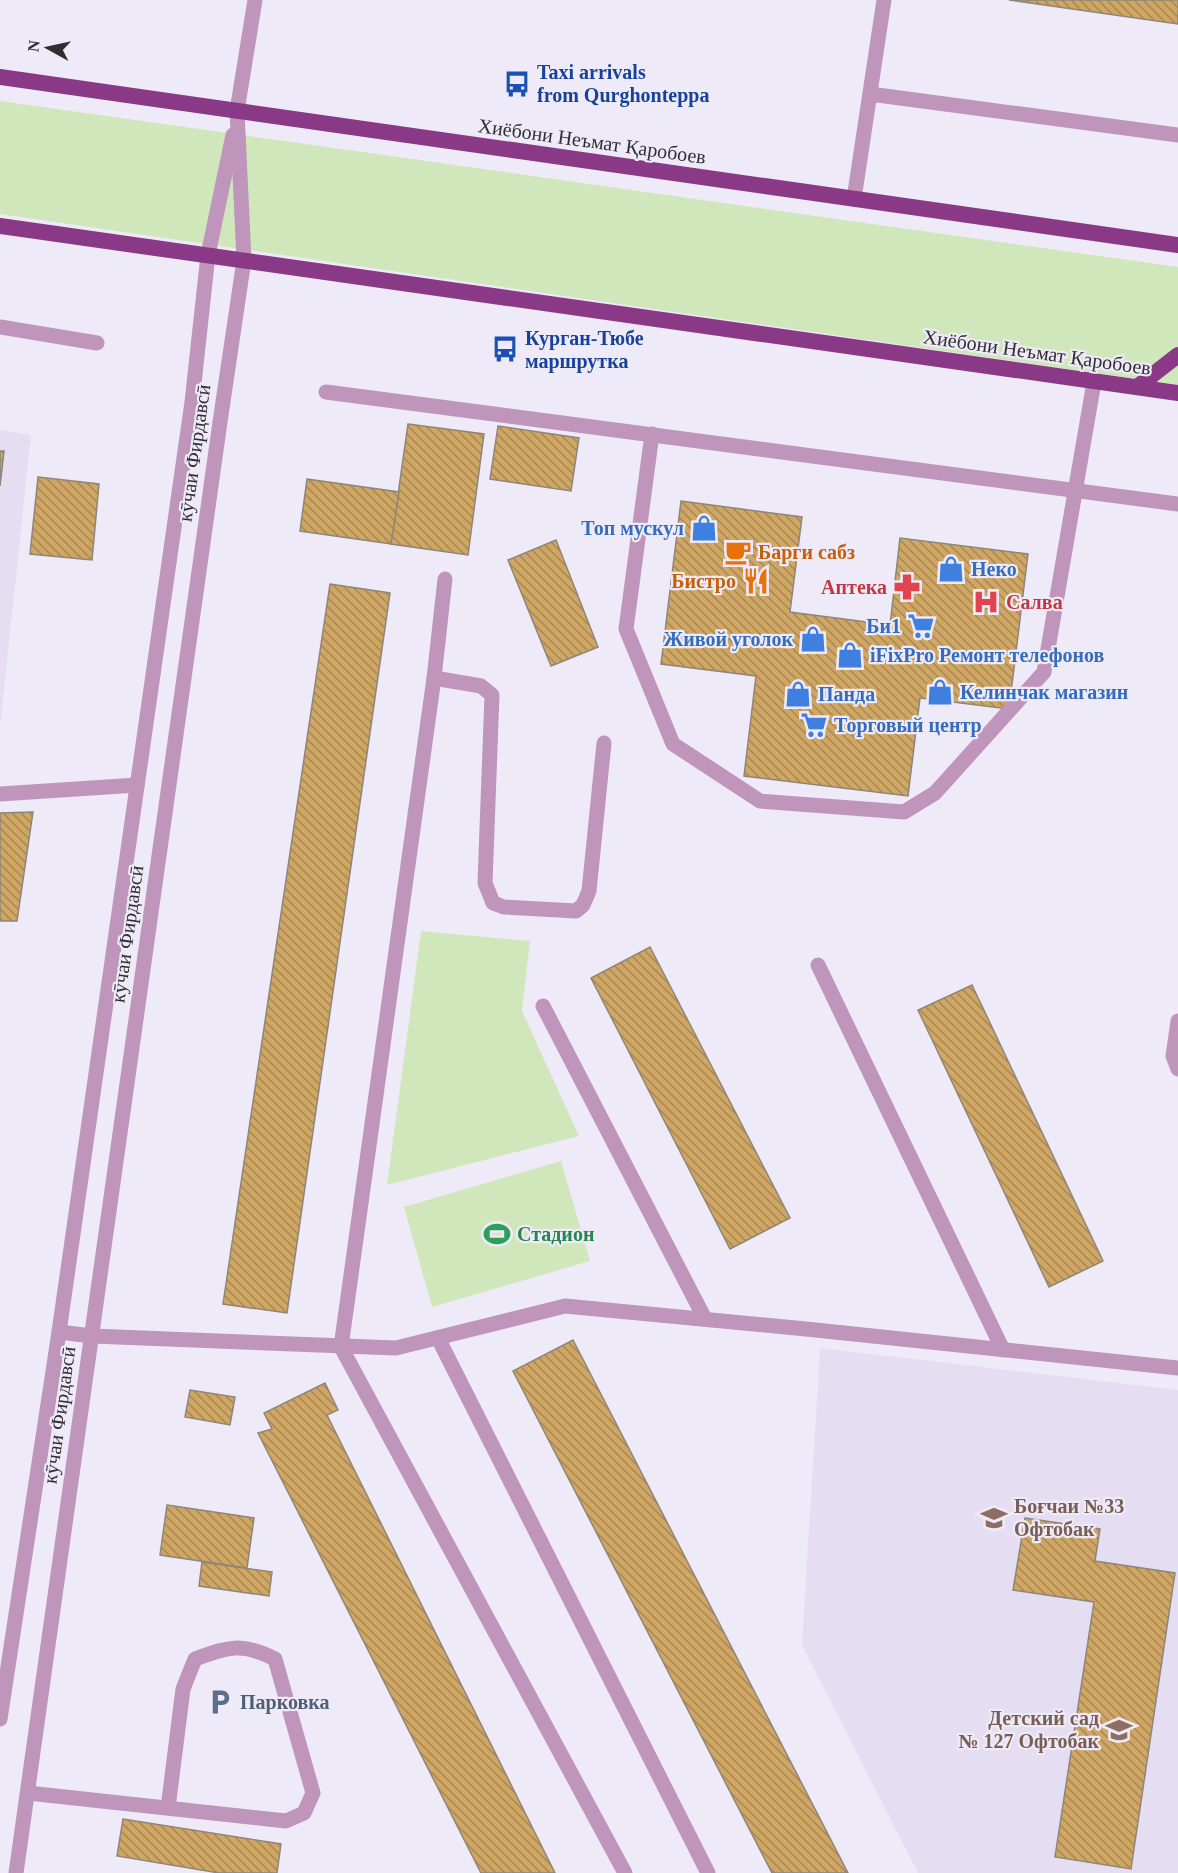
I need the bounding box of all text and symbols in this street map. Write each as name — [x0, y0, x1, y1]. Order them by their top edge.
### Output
north arrow — [18, 18, 78, 78]
text: N — [24, 39, 43, 53]
place label: Taxi arrivals from Qurghonteppa — [537, 61, 709, 107]
bus stop icon: Taxi arrivals from Qurghonteppa — [502, 69, 532, 99]
street label: Хиёбони Неъмат Қаробоев — [477, 114, 707, 169]
street label: Хиёбони Неъмат Қаробоев — [922, 325, 1152, 380]
place label: Курган-Тюбе маршрутка — [525, 327, 644, 373]
bus stop icon: Курган-Тюбе маршрутка — [490, 334, 520, 364]
street label: кӯчаи Фирдавсӣ — [173, 383, 216, 523]
shop icon: Топ мускул — [689, 513, 719, 543]
place label: Топ мускул — [581, 517, 684, 540]
cafe icon: Барги сабз — [723, 537, 753, 567]
place label: Барги сабз — [758, 541, 855, 564]
shop icon: Неко — [936, 554, 966, 584]
place label: Неко — [971, 558, 1017, 580]
restaurant icon: Бистро — [741, 566, 771, 596]
place label: Бистро — [671, 570, 736, 593]
pharmacy icon: Аптека — [892, 572, 922, 602]
place label: Аптека — [821, 576, 887, 598]
hospital icon: Салва — [971, 587, 1001, 617]
place label: Салва — [1006, 591, 1063, 613]
supermarket icon: Би1 — [906, 611, 936, 641]
place label: Би1 — [866, 615, 901, 637]
shop icon: Живой уголок — [798, 624, 828, 654]
place label: Живой уголок — [663, 628, 793, 651]
shop icon: iFixPro Ремонт телефонов — [835, 640, 865, 670]
place label: iFixPro Ремонт телефонов — [870, 644, 1105, 667]
shop icon: Келинчак магазин — [925, 677, 955, 707]
shop icon: Панда — [783, 679, 813, 709]
place label: Келинчак магазин — [960, 681, 1128, 703]
place label: Панда — [818, 683, 875, 705]
supermarket icon: Торговый центр — [799, 710, 829, 740]
place label: Торговый центр — [834, 714, 982, 737]
street label: кӯчаи Фирдавсӣ — [106, 864, 149, 1004]
sports icon: Стадион — [482, 1219, 512, 1249]
place label: Стадион — [517, 1223, 594, 1245]
street label: кӯчаи Фирдавсӣ — [38, 1345, 81, 1485]
place label: Боғчаи №33 Офтобак — [1014, 1495, 1124, 1541]
school or university icon: Боғчаи №33 Офтобак — [979, 1503, 1009, 1533]
parking icon: Парковка — [205, 1687, 235, 1717]
place label: Парковка — [240, 1691, 329, 1714]
place label: Детский сад № 127 Офтобак — [958, 1707, 1099, 1753]
school or university icon: Детский сад № 127 Офтобак — [1104, 1715, 1134, 1745]

